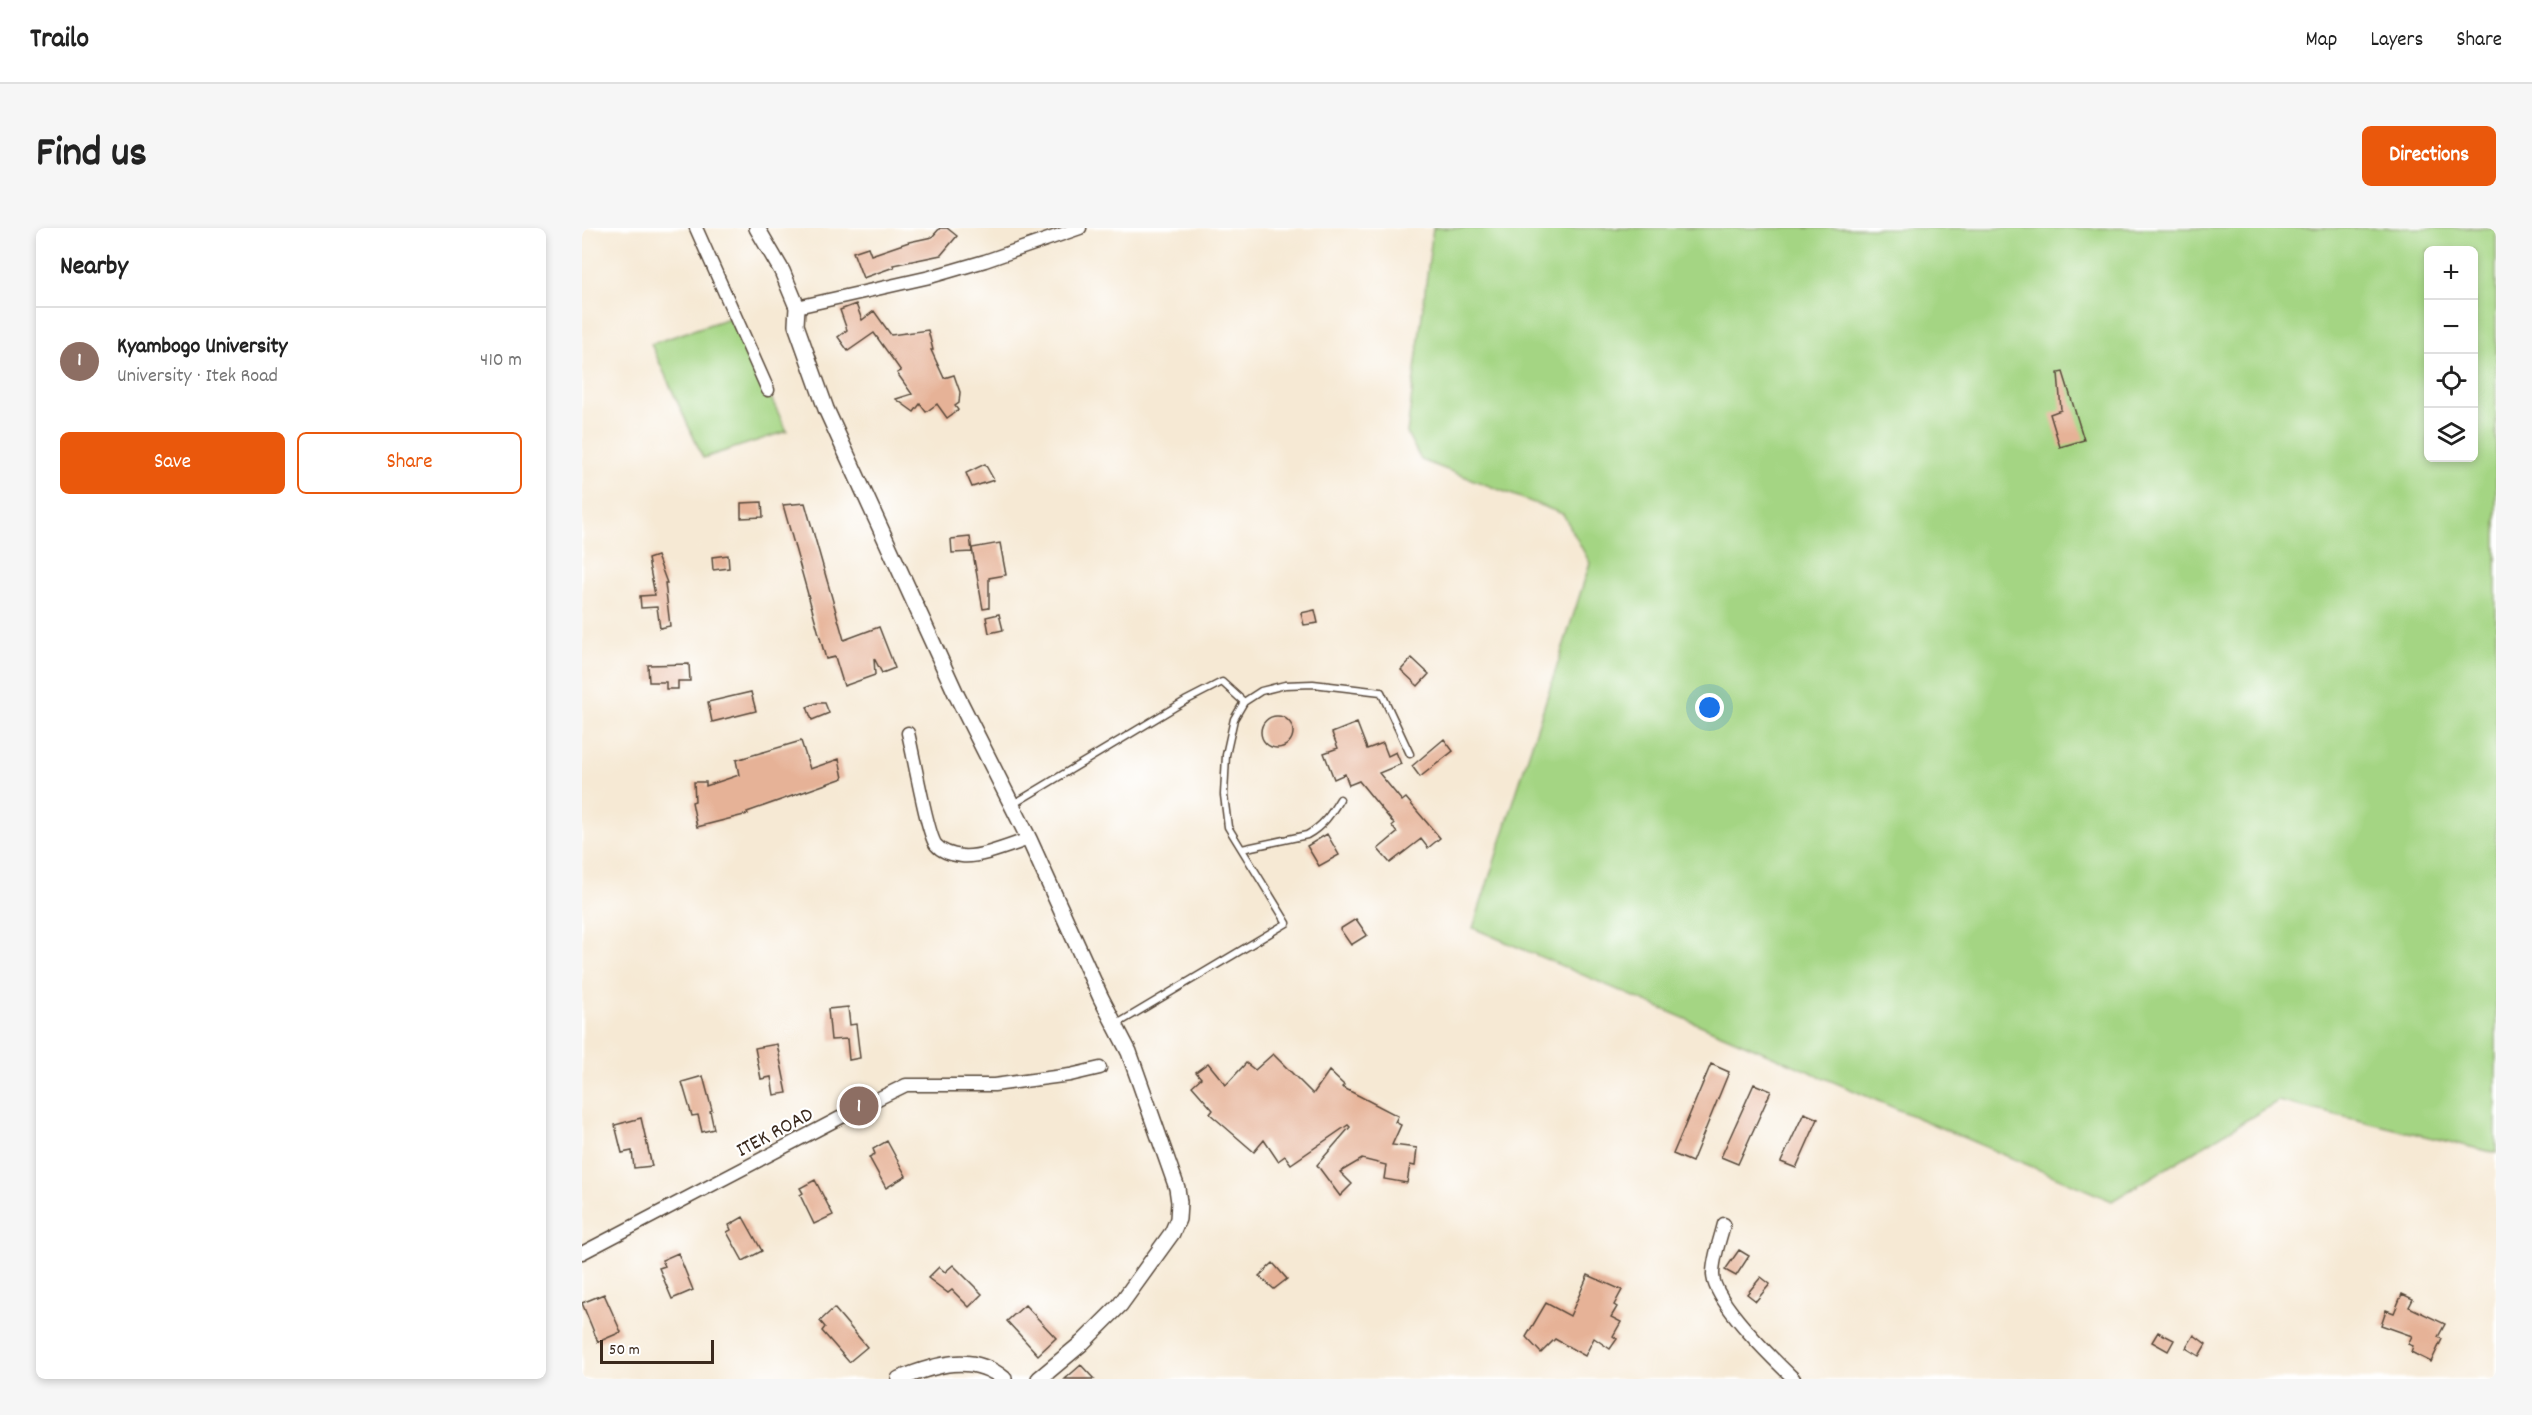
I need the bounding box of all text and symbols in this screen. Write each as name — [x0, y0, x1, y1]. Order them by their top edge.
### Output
text: Trailo — [30, 21, 89, 61]
text: Map — [2306, 26, 2337, 56]
text: Layers — [2370, 26, 2423, 56]
text: Share — [2456, 26, 2502, 56]
text: Find us — [36, 126, 147, 186]
button: Directions — [2362, 126, 2496, 186]
map controls — [2424, 246, 2478, 462]
button: + — [2424, 246, 2478, 300]
text: Nearby — [60, 249, 128, 286]
button: − — [2424, 300, 2478, 354]
text: Kyambogo University — [117, 332, 287, 363]
text: 1 — [77, 347, 82, 375]
text: 410 m — [480, 347, 522, 375]
button: locate — [2424, 354, 2478, 408]
text: University · Itek Road — [117, 363, 278, 391]
button: layers — [2424, 408, 2478, 462]
button: Save — [60, 432, 285, 494]
button: Share — [297, 432, 522, 494]
your location — [1695, 693, 1724, 722]
pin: 1 — [840, 1084, 878, 1128]
street label: ITEK ROAD — [731, 1101, 819, 1167]
scale bar — [600, 1337, 714, 1364]
text: 50 m — [609, 1339, 640, 1362]

